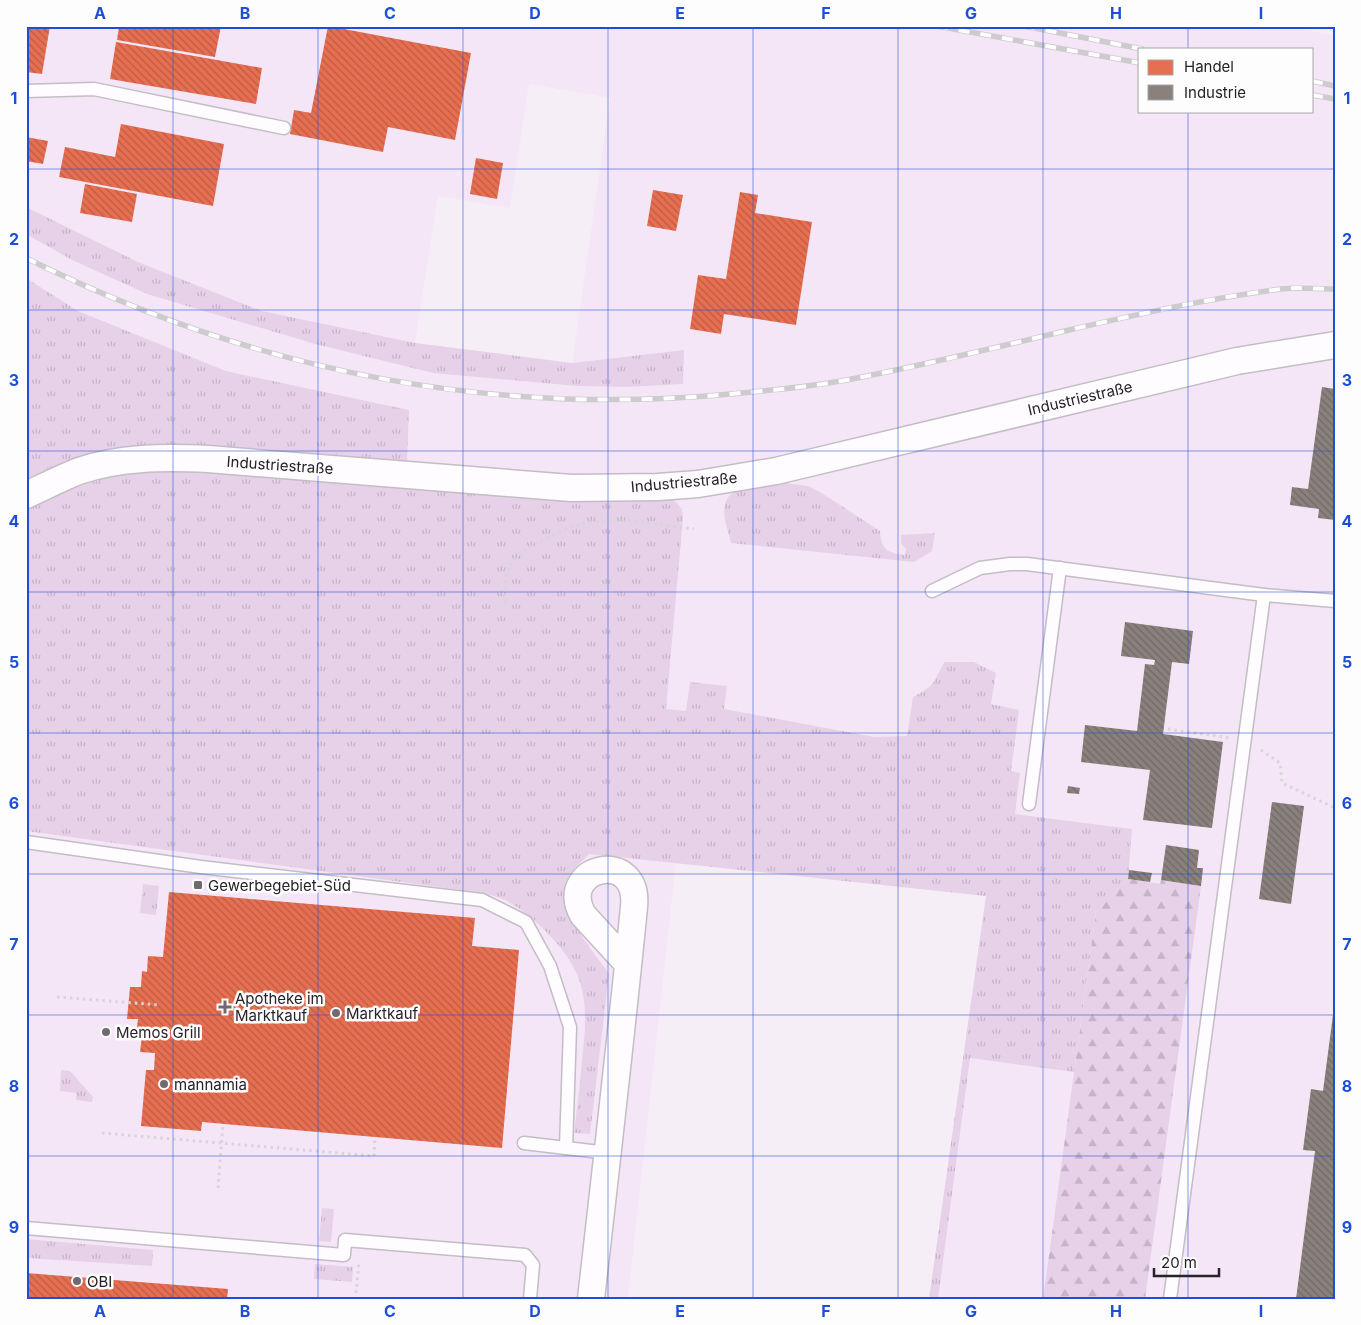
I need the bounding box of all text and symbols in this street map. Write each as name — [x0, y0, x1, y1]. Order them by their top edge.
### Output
text: A — [94, 3, 106, 23]
text: B — [240, 3, 250, 23]
text: C — [384, 3, 396, 23]
text: D — [529, 3, 541, 23]
text: E — [675, 3, 685, 23]
text: F — [821, 3, 831, 23]
text: G — [965, 3, 977, 23]
text: H — [1110, 3, 1122, 23]
text: I — [1259, 3, 1263, 23]
legend — [1138, 48, 1314, 112]
text: Handel — [1184, 57, 1234, 76]
text: Industrie — [1184, 83, 1246, 102]
text: 1 — [11, 88, 17, 108]
text: 1 — [1344, 88, 1350, 108]
text: 2 — [9, 229, 19, 249]
text: 2 — [1342, 229, 1352, 249]
text: 3 — [9, 370, 19, 390]
text: 3 — [1342, 370, 1352, 390]
street label: Industriestraße — [1026, 377, 1134, 419]
street label: Industriestraße — [226, 452, 334, 478]
street label: Industriestraße — [630, 468, 738, 496]
text: 4 — [9, 511, 20, 531]
text: 4 — [1342, 511, 1353, 531]
text: 5 — [9, 652, 19, 672]
text: 5 — [1342, 652, 1352, 672]
text: 6 — [9, 793, 19, 813]
text: 6 — [1342, 793, 1352, 813]
place label: Gewerbegebiet-Süd — [208, 876, 351, 895]
marker: Gewerbegebiet-Süd — [192, 879, 204, 891]
text: 7 — [9, 934, 19, 954]
text: 7 — [1342, 934, 1352, 954]
place label: Apotheke im Marktkauf — [235, 989, 324, 1025]
marker: Apotheke im Marktkauf — [219, 1001, 231, 1013]
place label: Marktkauf — [346, 1004, 419, 1023]
marker: Marktkauf — [330, 1007, 342, 1019]
place label: Memos Grill — [116, 1023, 201, 1042]
marker: Memos Grill — [100, 1026, 112, 1038]
place label: mannamia — [174, 1075, 247, 1094]
text: 8 — [9, 1076, 19, 1096]
text: 8 — [1342, 1076, 1352, 1096]
marker: mannamia — [158, 1078, 170, 1090]
text: 9 — [9, 1217, 19, 1237]
text: 9 — [1342, 1217, 1352, 1237]
scale bar — [1154, 1245, 1218, 1277]
text: 20 m — [1161, 1253, 1197, 1272]
place label: OBI — [87, 1272, 112, 1291]
marker: OBI — [71, 1275, 83, 1287]
text: A — [94, 1301, 106, 1321]
text: B — [240, 1301, 250, 1321]
text: C — [384, 1301, 396, 1321]
text: D — [529, 1301, 541, 1321]
text: E — [675, 1301, 685, 1321]
text: F — [821, 1301, 831, 1321]
text: G — [965, 1301, 977, 1321]
text: H — [1110, 1301, 1122, 1321]
text: I — [1259, 1301, 1263, 1321]

